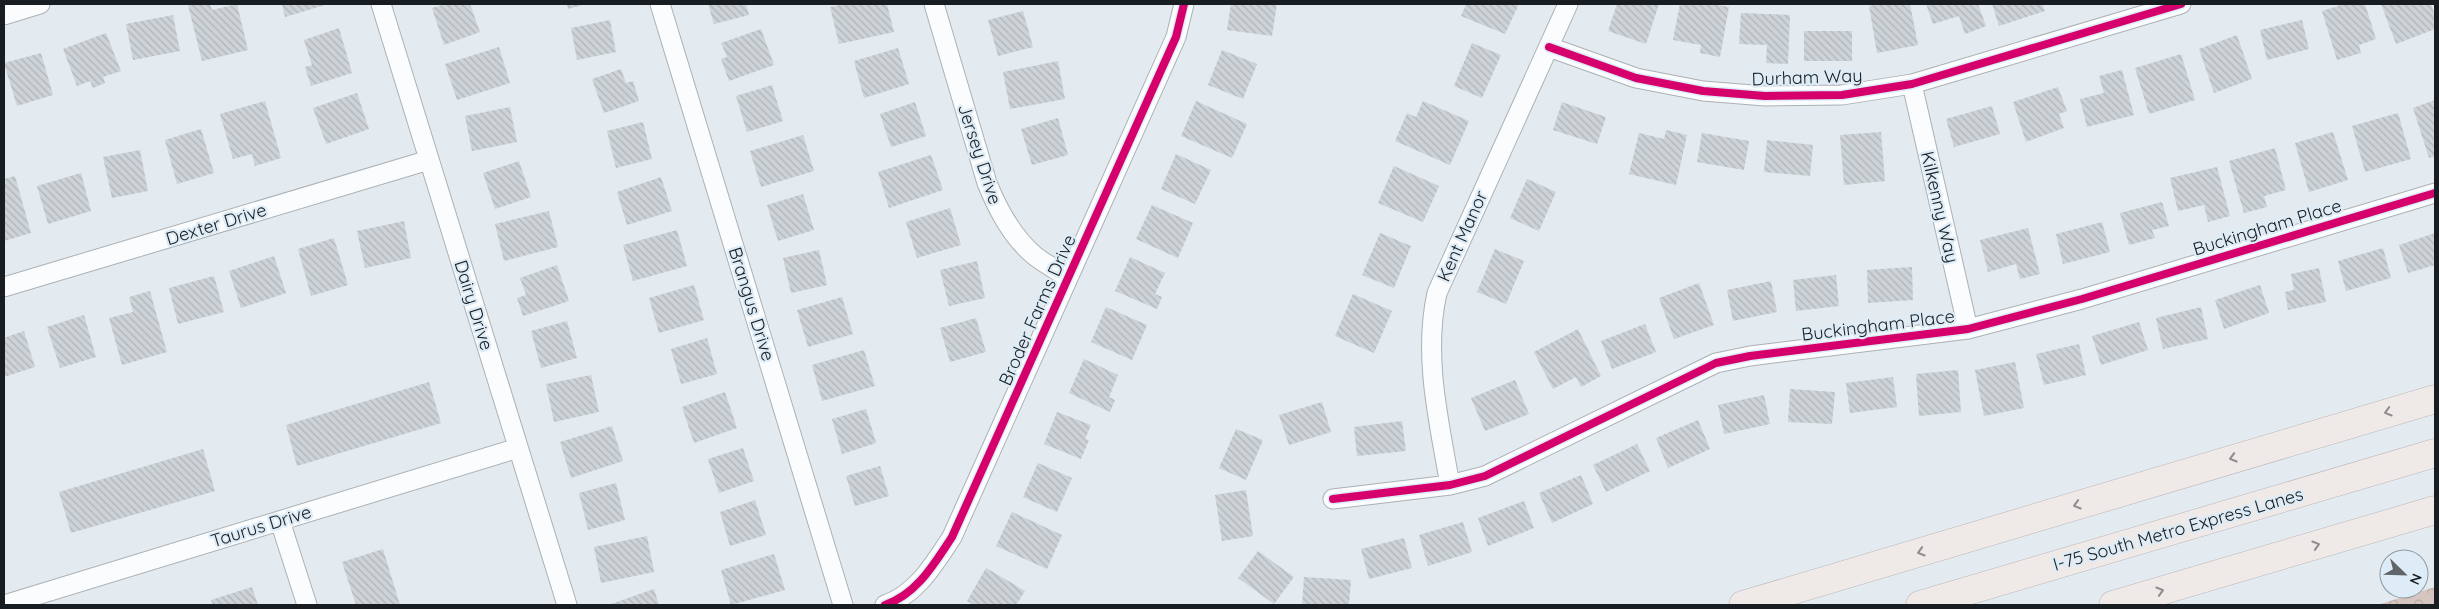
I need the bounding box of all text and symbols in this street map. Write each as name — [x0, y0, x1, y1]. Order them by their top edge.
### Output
street label: Durham Way — [1751, 64, 1863, 90]
street label: Jersey Drive — [953, 101, 1007, 207]
street label: Kilkenny Way — [1916, 149, 1964, 265]
street label: Kent Manor — [1432, 187, 1492, 285]
street label: Buckingham Place — [2190, 193, 2344, 261]
street label: Dexter Drive — [163, 198, 269, 250]
street label: Broder Farms Drive — [993, 231, 1081, 389]
street label: Brangus Drive — [724, 244, 780, 364]
street label: Dairy Drive — [449, 257, 499, 353]
street label: Buckingham Place — [1800, 304, 1956, 346]
one-way arrow — [2385, 407, 2393, 417]
one-way arrow — [2229, 453, 2237, 463]
street label: I-75 South Metro Express Lanes — [2050, 482, 2306, 576]
one-way arrow — [2073, 499, 2082, 509]
street label: Taurus Drive — [208, 500, 314, 552]
one-way arrow — [2311, 541, 2319, 551]
one-way arrow — [1918, 546, 1926, 556]
north arrow — [2379, 549, 2429, 599]
text: N — [2406, 571, 2426, 587]
one-way arrow — [2155, 587, 2164, 597]

